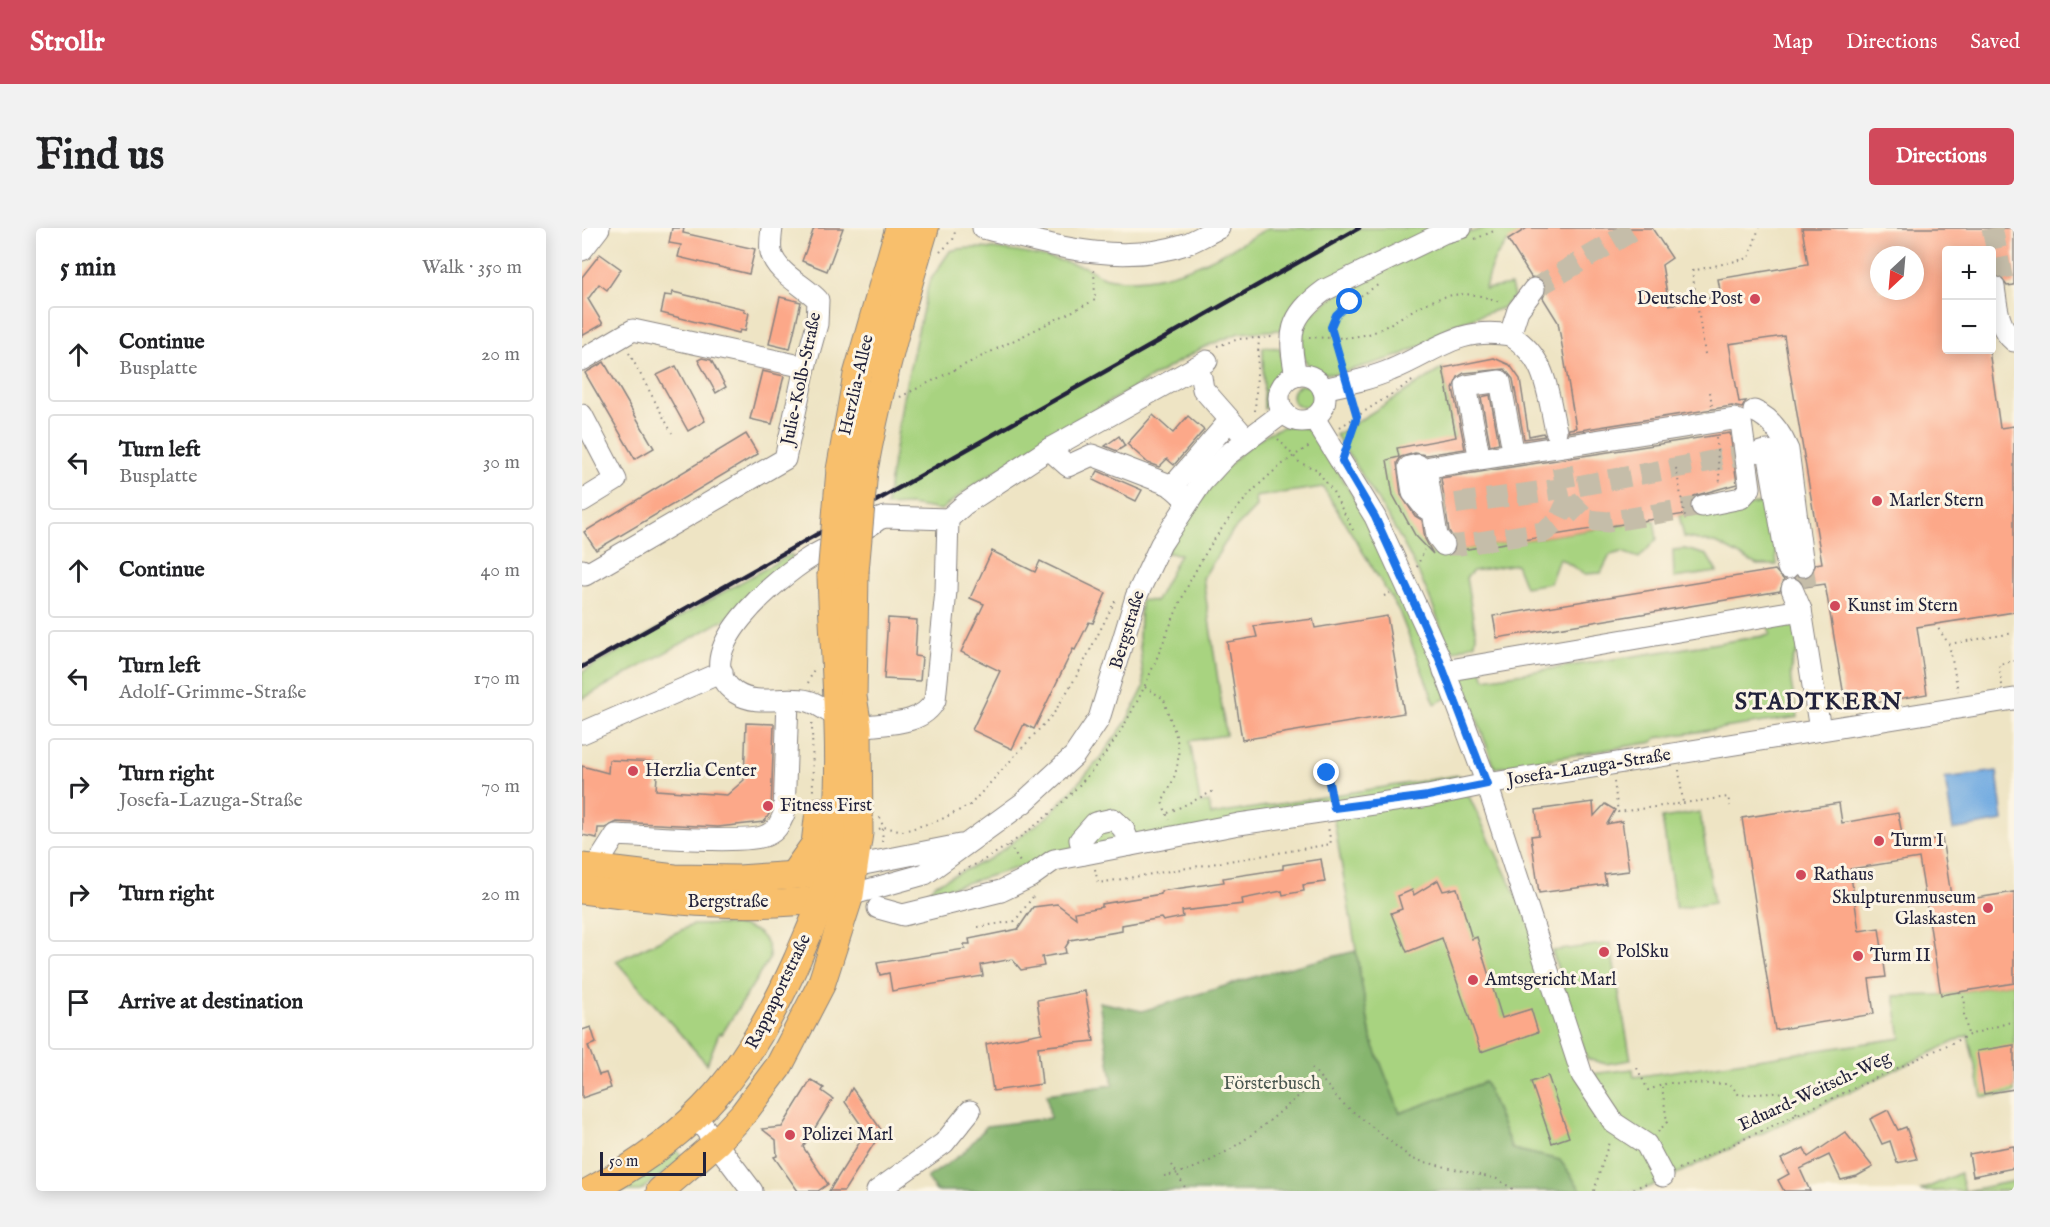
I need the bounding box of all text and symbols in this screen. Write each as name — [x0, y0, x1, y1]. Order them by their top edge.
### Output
text: Strollr — [30, 25, 105, 60]
text: Map — [1773, 29, 1813, 56]
text: Directions — [1846, 29, 1937, 56]
text: Saved — [1970, 29, 2020, 56]
button: Directions — [1869, 128, 2014, 185]
text: Find us — [36, 130, 164, 183]
north arrow — [1870, 246, 1924, 300]
map controls — [1942, 246, 1996, 354]
button: + — [1942, 246, 1996, 300]
text: 5 min — [60, 251, 116, 284]
text: Walk · 350 m — [422, 255, 522, 280]
route start — [1336, 288, 1362, 314]
place label: Deutsche Post — [1637, 288, 1743, 311]
marker: Deutsche Post — [1748, 292, 1762, 306]
button: − — [1942, 300, 1996, 354]
street label: Julie-Kolb-Straße — [776, 310, 827, 450]
text: Continue — [119, 328, 205, 356]
street label: Herzlia-Allee — [834, 332, 880, 438]
icon: ahead — [62, 338, 95, 371]
text: 20 m — [481, 342, 520, 367]
text: Busplatte — [119, 356, 197, 381]
text: Turn left — [119, 436, 201, 464]
icon: left — [62, 446, 95, 479]
text: 30 m — [483, 450, 520, 475]
text: Busplatte — [119, 464, 197, 489]
place label: Marler Stern — [1889, 490, 1984, 513]
marker: Marler Stern — [1870, 494, 1884, 508]
icon: ahead — [62, 554, 95, 587]
text: Continue — [119, 556, 205, 584]
text: 40 m — [481, 558, 520, 583]
street label: Bergstraße — [1105, 588, 1151, 672]
place label: Kunst im Stern — [1847, 595, 1958, 618]
marker: Kunst im Stern — [1828, 599, 1842, 613]
text: Turn left — [119, 652, 201, 680]
icon: left — [62, 662, 95, 695]
text: 170 m — [474, 666, 520, 691]
text: Adolf-Grimme-Straße — [119, 680, 306, 705]
district label: STADTKERN — [1735, 687, 1903, 718]
street label: Josefa-Lazuga-Straße — [1504, 744, 1672, 793]
route end — [1313, 759, 1339, 785]
text: Turn right — [119, 760, 214, 788]
place label: Herzlia Center — [645, 760, 757, 783]
marker: Herzlia Center — [626, 764, 640, 778]
icon: right — [62, 770, 95, 803]
text: 70 m — [481, 774, 520, 799]
text: Josefa-Lazuga-Straße — [119, 788, 303, 813]
place label: Fitness First — [780, 795, 872, 818]
marker: Fitness First — [761, 799, 775, 813]
place label: Turm I — [1891, 830, 1944, 853]
marker: Turm I — [1872, 834, 1886, 848]
place label: Rathaus — [1813, 864, 1874, 887]
marker: Rathaus — [1794, 868, 1808, 882]
icon: right — [62, 878, 95, 911]
text: Turn right — [119, 880, 214, 908]
text: 20 m — [481, 882, 520, 907]
place label: Skulpturenmuseum Glaskasten — [1832, 887, 1976, 931]
street label: Bergstraße — [688, 891, 768, 914]
marker: Skulpturenmuseum Glaskasten — [1981, 901, 1995, 915]
street label: Rappaportstraße — [741, 931, 817, 1053]
place label: PolSku — [1616, 941, 1669, 964]
marker: PolSku — [1597, 945, 1611, 959]
place label: Turm II — [1870, 945, 1931, 968]
marker: Turm II — [1851, 949, 1865, 963]
place label: Amtsgericht Marl — [1484, 969, 1617, 992]
marker: Amtsgericht Marl — [1466, 973, 1480, 987]
icon: arrive — [62, 986, 95, 1019]
text: Arrive at destination — [119, 988, 303, 1016]
street label: Eduard-Weitsch-Weg — [1735, 1047, 1895, 1137]
park label: Försterbusch — [1223, 1073, 1321, 1096]
place label: Polizei Marl — [802, 1124, 893, 1147]
marker: Polizei Marl — [783, 1128, 797, 1142]
scale bar — [600, 1149, 706, 1176]
text: 50 m — [609, 1152, 638, 1172]

